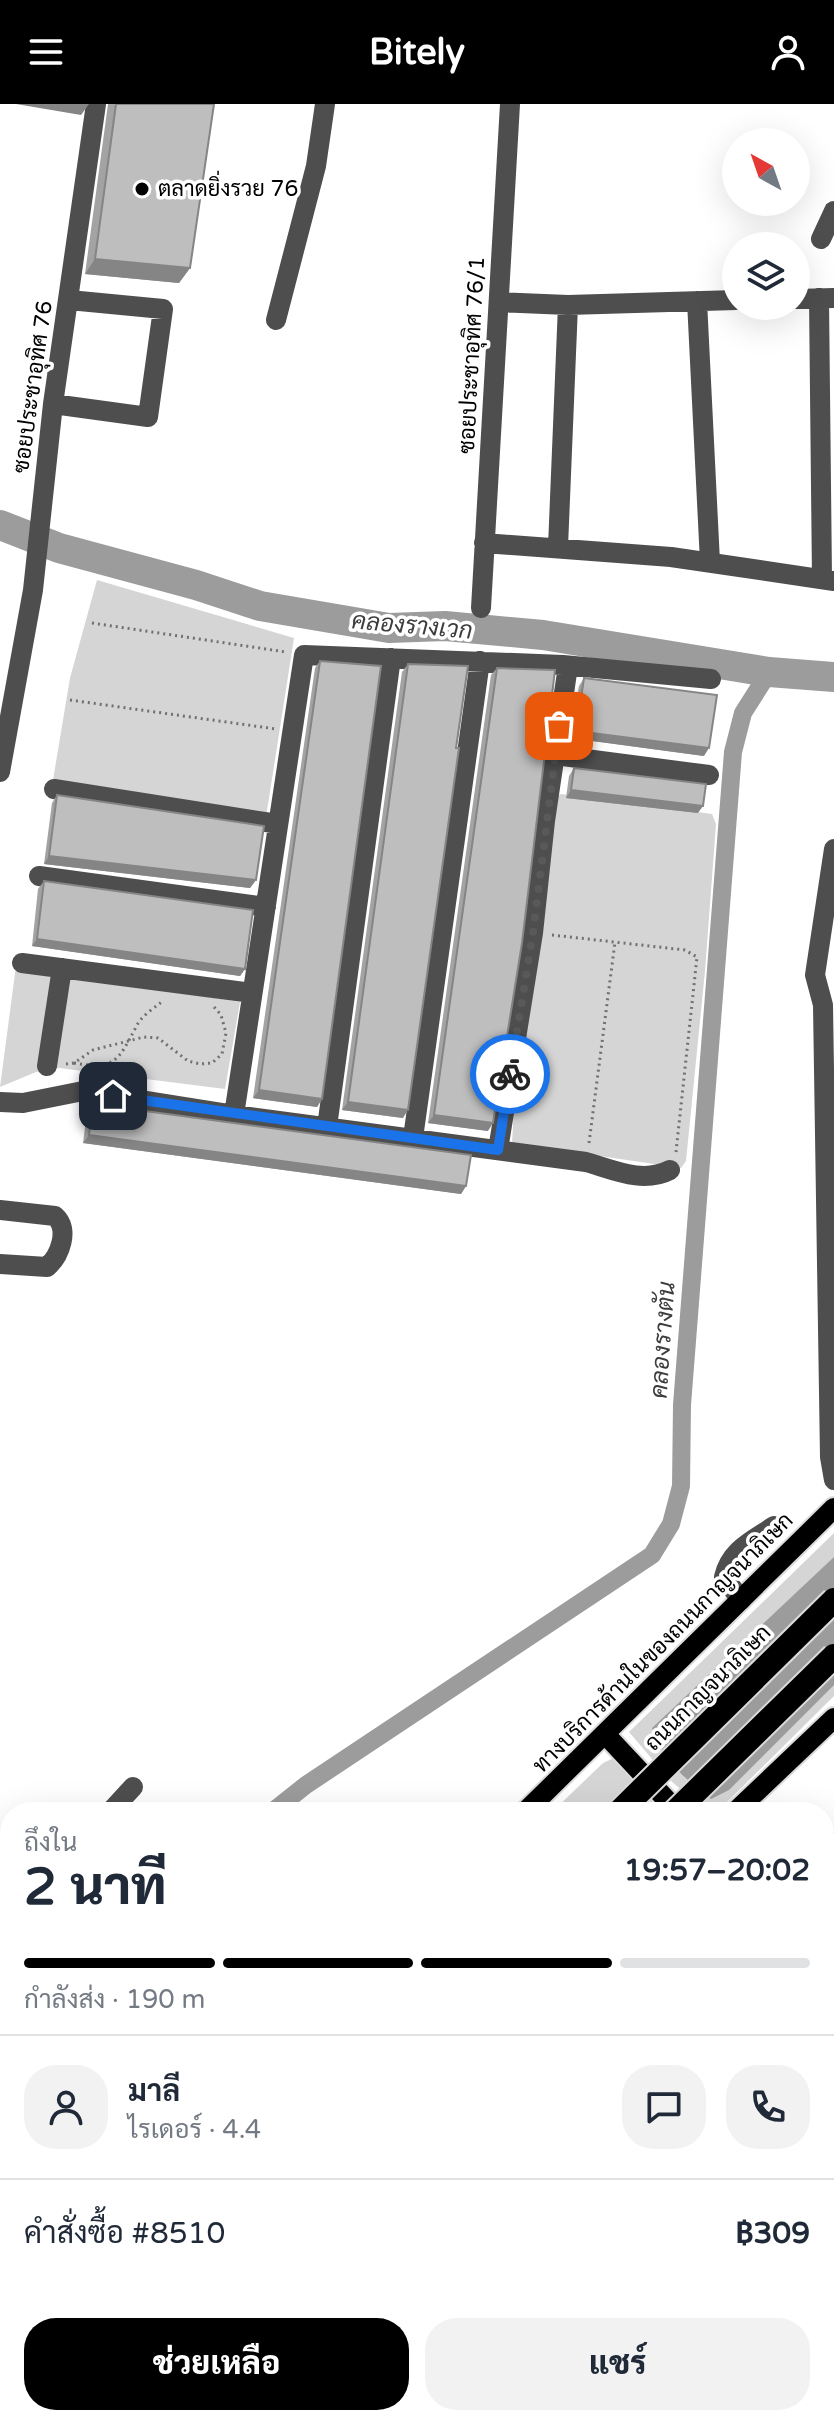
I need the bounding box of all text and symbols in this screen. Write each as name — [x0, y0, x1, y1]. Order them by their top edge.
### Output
icon: menu — [24, 30, 68, 74]
icon: person — [766, 30, 810, 74]
text: Bitely — [369, 31, 465, 74]
north arrow — [722, 128, 810, 216]
map controls — [722, 128, 810, 320]
place label: ตลาดยิ่งรวย 76 — [158, 170, 298, 202]
marker: ตลาดยิ่งรวย 76 — [133, 180, 151, 198]
button: layers — [722, 232, 810, 320]
street label: ซอยประชาอุทิศ 76/1 — [453, 256, 492, 454]
street label: ซอยประชาอุทิศ 76 — [7, 299, 60, 475]
water label: คลองรางเวก — [350, 606, 474, 646]
pin — [525, 692, 593, 760]
icon: bag — [537, 704, 581, 748]
courier — [470, 1034, 550, 1114]
icon: bike — [488, 1052, 532, 1096]
pin — [79, 1062, 147, 1130]
icon: home — [91, 1074, 135, 1118]
water label: คลองรางตัน — [644, 1280, 682, 1400]
street label: ทางบริการด้านในของถนนกาญจนาภิเษก — [527, 1507, 799, 1779]
street label: ถนนกาญจนาภิเษก — [640, 1620, 776, 1756]
text: ถึงใน — [24, 1827, 77, 1858]
text: 19:57–20:02 — [624, 1852, 810, 1889]
text: 2 นาที — [24, 1856, 167, 1919]
text: กำลังส่ง · 190 m — [24, 1984, 205, 2015]
button: person — [24, 2065, 108, 2149]
button: chat — [622, 2065, 706, 2149]
button: phone — [726, 2065, 810, 2149]
text: มาลี — [128, 2073, 180, 2110]
text: ไรเดอร์ · 4.4 — [128, 2114, 261, 2145]
text: คำสั่งซื้อ #8510 — [24, 2215, 225, 2252]
text: ฿309 — [735, 2215, 810, 2252]
button: ช่วยเหลือ — [24, 2318, 409, 2410]
button: แชร์ — [425, 2318, 810, 2410]

